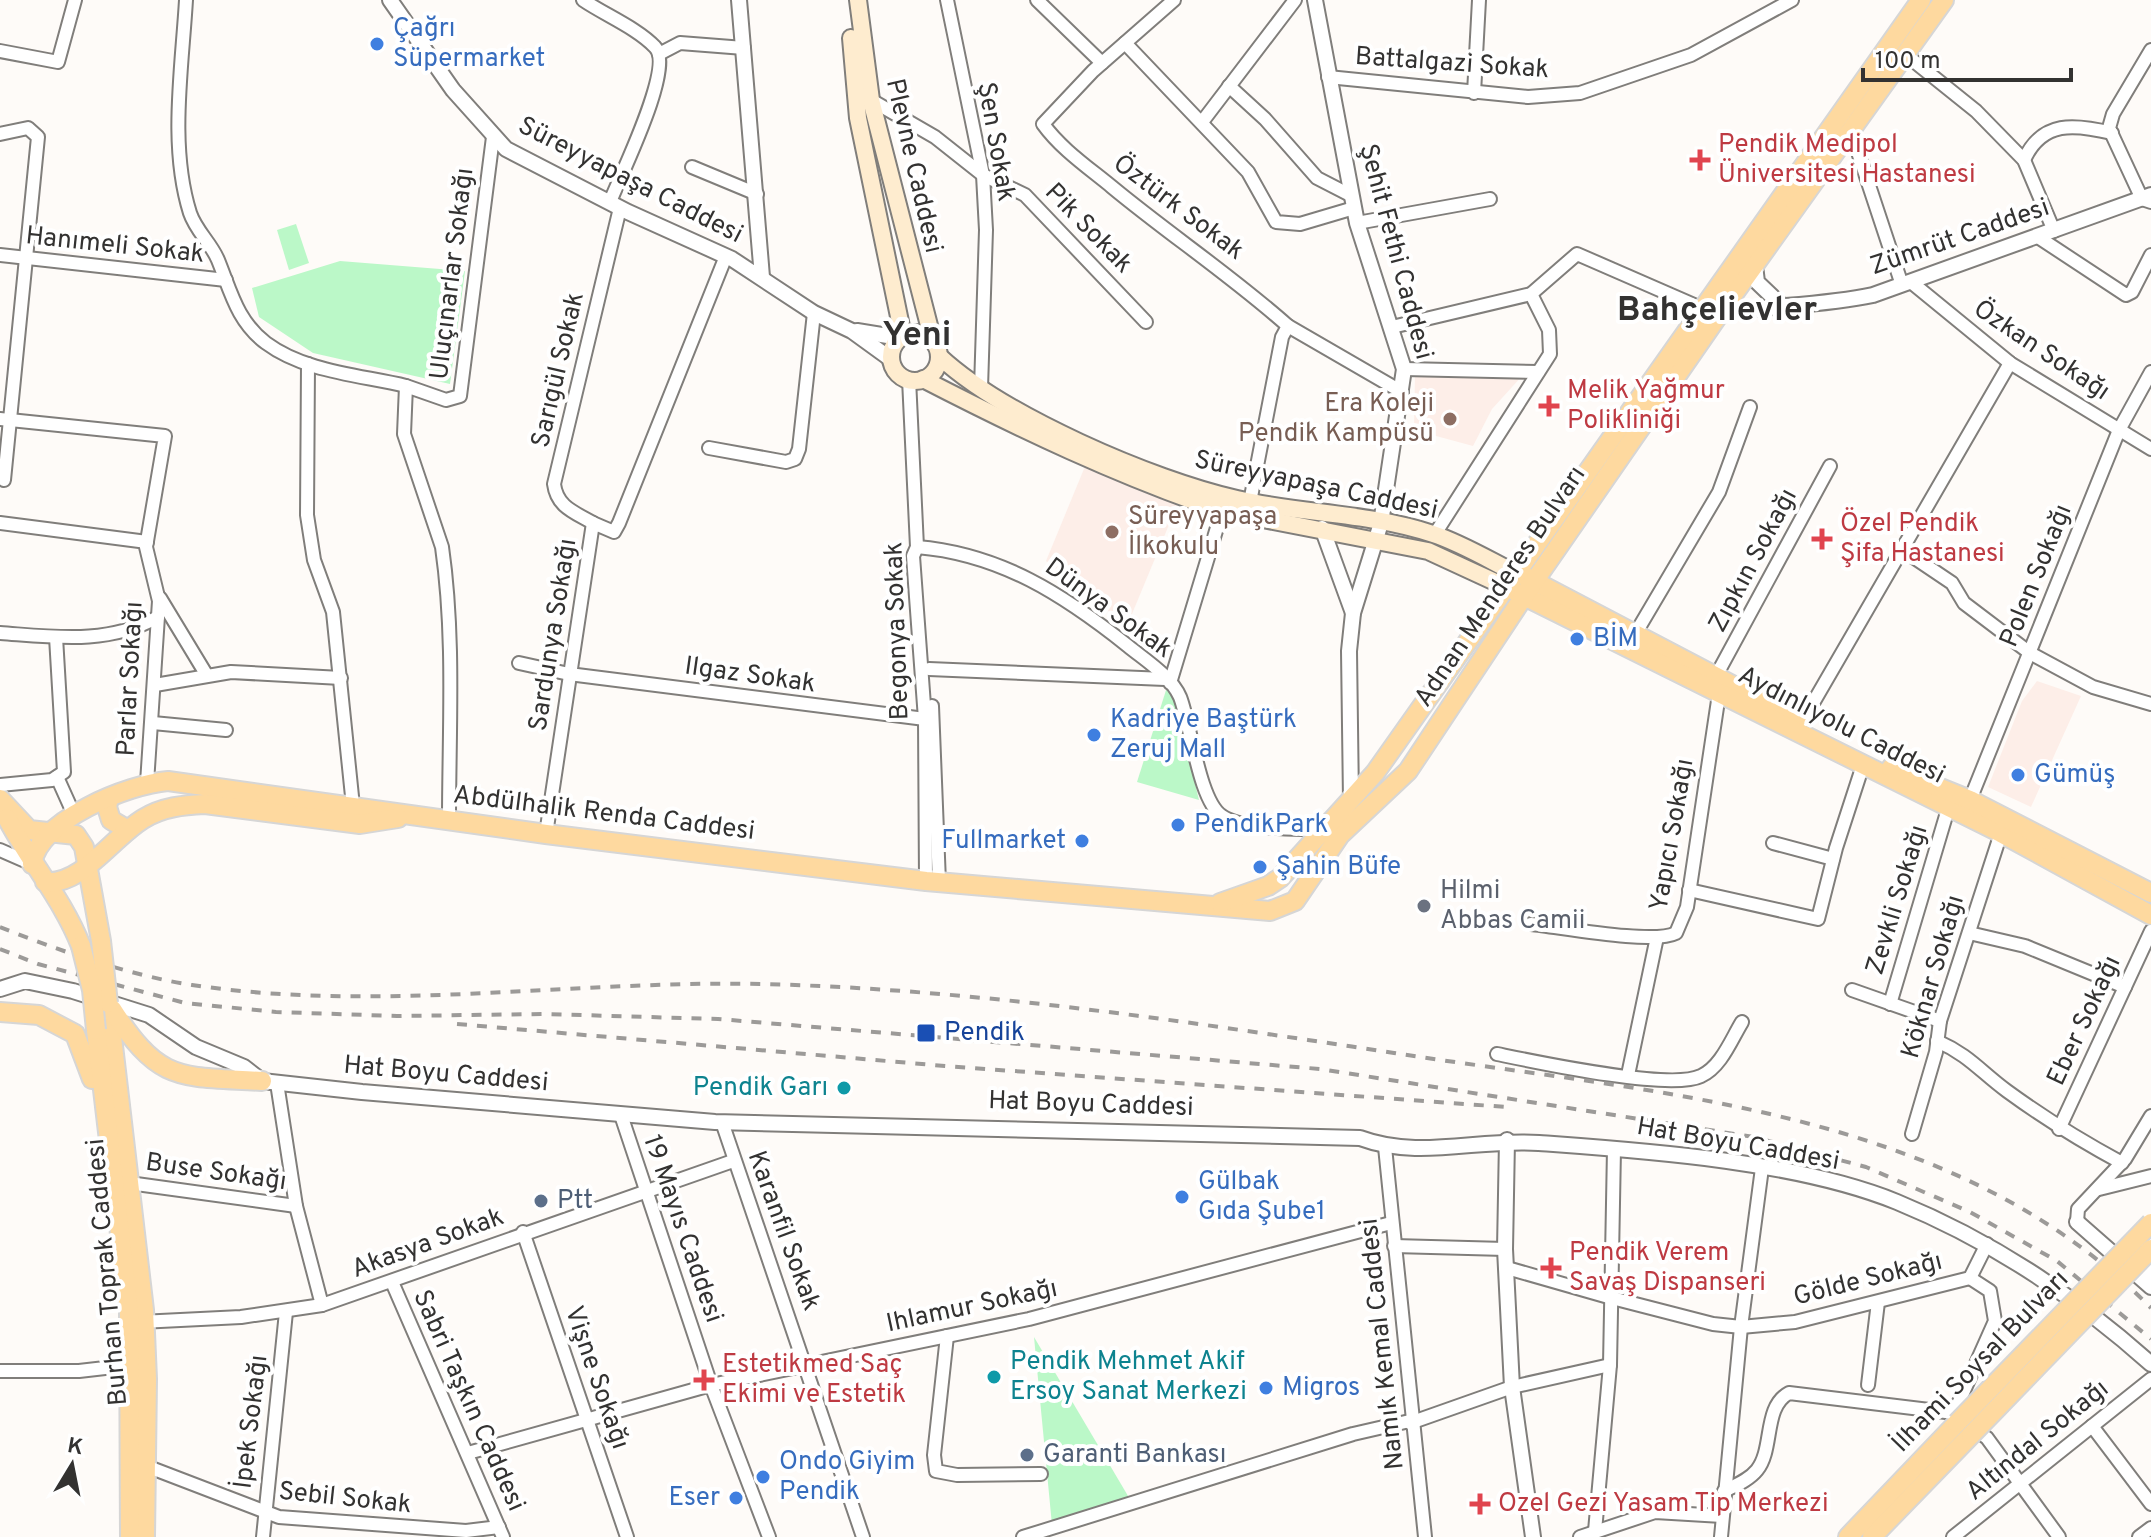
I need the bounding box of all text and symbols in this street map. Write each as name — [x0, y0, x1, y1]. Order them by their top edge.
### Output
place label: Çağrı Süpermarket — [393, 13, 545, 76]
scale bar — [1863, 32, 2071, 82]
marker: Çağrı Süpermarket — [368, 35, 386, 53]
street label: Battalgazi Sokak — [1354, 41, 1550, 87]
text: 100 m — [1875, 47, 1941, 77]
street label: Plevne Caddesi — [877, 76, 949, 256]
street label: Şen Sokak — [968, 80, 1022, 204]
street label: Süreyyapaşa Caddesi — [512, 110, 748, 252]
place label: Pendik Medipol Üniversitesi Hastanesi — [1718, 129, 1976, 192]
street label: Şehit Fethi Caddesi — [1350, 141, 1440, 363]
street label: Öztürk Sokak — [1106, 147, 1251, 268]
marker: Pendik Medipol Üniversitesi Hastanesi — [1689, 149, 1711, 171]
street label: Uluçınarlar Sokağı — [424, 166, 482, 382]
street label: Pik Sokak — [1037, 177, 1139, 281]
street label: Zümrüt Caddesi — [1866, 192, 2054, 284]
street label: Hanımeli Sokak — [24, 220, 206, 272]
street label: Sarıgül Sokak — [525, 289, 593, 451]
district label: Bahçelievler — [1617, 290, 1817, 333]
street label: Özkan Sokağı — [1966, 292, 2116, 409]
district label: Yeni — [883, 315, 951, 358]
place label: Melik Yağmur Polikliniği — [1567, 375, 1725, 438]
place label: Era Koleji Pendik Kampüsü — [1238, 388, 1434, 451]
marker: Melik Yağmur Polikliniği — [1538, 395, 1560, 417]
marker: Era Koleji Pendik Kampüsü — [1441, 410, 1459, 428]
street label: Süreyyapaşa Caddesi — [1191, 444, 1441, 528]
street label: Adnan Menderes Bulvarı — [1408, 460, 1594, 714]
street label: Zıpkın Sokağı — [1702, 483, 1806, 639]
street label: Polen Sokağı — [1993, 500, 2081, 652]
place label: Süreyyapaşa İlkokulu — [1128, 501, 1277, 564]
place label: Özel Pendik Şifa Hastanesi — [1840, 507, 2005, 571]
marker: Süreyyapaşa İlkokulu — [1103, 523, 1121, 541]
marker: Özel Pendik Şifa Hastanesi — [1811, 528, 1833, 550]
street label: Sardunya Sokağı — [523, 536, 585, 734]
street label: Begonya Sokak — [878, 541, 918, 721]
street label: Dünya Sokak — [1038, 551, 1178, 667]
street label: Parlar Sokağı — [110, 601, 152, 757]
place label: BİM — [1593, 622, 1638, 656]
marker: BİM — [1568, 630, 1586, 648]
street label: Ilgaz Sokak — [682, 650, 818, 702]
street label: Aydınlıyolu Caddesi — [1732, 660, 1950, 792]
place label: Kadriye Baştürk Zeruj Mall — [1110, 704, 1297, 767]
marker: Kadriye Baştürk Zeruj Mall — [1085, 726, 1103, 744]
street label: Yapıcı Sokağı — [1643, 756, 1703, 914]
place label: Gümüş — [2034, 759, 2115, 792]
marker: Gümüş — [2009, 766, 2027, 784]
street label: Abdülhalik Renda Caddesi — [451, 779, 757, 849]
place label: PendikPark — [1194, 809, 1328, 842]
marker: PendikPark — [1169, 816, 1187, 834]
street label: Zevkli Sokağı — [1860, 821, 1936, 979]
place label: Fullmarket — [941, 825, 1066, 858]
marker: Fullmarket — [1073, 832, 1091, 850]
place label: Şahin Büfe — [1276, 851, 1401, 884]
marker: Şahin Büfe — [1251, 858, 1269, 876]
place label: Hilmi Abbas Camii — [1440, 875, 1585, 938]
street label: Köknar Sokağı — [1895, 892, 1973, 1062]
marker: Hilmi Abbas Camii — [1415, 897, 1433, 915]
street label: Eber Sokağı — [2041, 951, 2129, 1091]
place label: Pendik — [944, 1017, 1025, 1050]
marker: Pendik — [915, 1022, 937, 1044]
street label: Hat Boyu Caddesi — [342, 1050, 550, 1100]
place label: Pendik Garı — [693, 1072, 828, 1105]
marker: Pendik Garı — [835, 1079, 853, 1097]
street label: Hat Boyu Caddesi — [988, 1085, 1194, 1125]
street label: Hat Boyu Caddesi — [1634, 1111, 1842, 1179]
street label: 19 Mayıs Caddesi — [634, 1131, 730, 1327]
street label: Burhan Toprak Caddesi — [80, 1137, 136, 1407]
street label: Buse Sokağı — [143, 1147, 289, 1199]
street label: Karanfil Sokak — [739, 1147, 827, 1315]
place label: Gülbak Gıda Şube1 — [1198, 1166, 1326, 1229]
place label: Ptt — [557, 1185, 593, 1218]
marker: Gülbak Gıda Şube1 — [1173, 1188, 1191, 1206]
marker: Ptt — [532, 1192, 550, 1210]
street label: Akasya Sokak — [347, 1201, 509, 1287]
street label: Namık Kemal Caddesi — [1353, 1217, 1413, 1471]
place label: Pendik Verem Savaş Dispanseri — [1569, 1237, 1766, 1300]
street label: Gölde Sokağı — [1790, 1246, 1946, 1314]
marker: Pendik Verem Savaş Dispanseri — [1540, 1257, 1562, 1279]
street label: İlhami Soysal Bulvarı — [1885, 1263, 2077, 1460]
street label: Ihlamur Sokağı — [883, 1273, 1061, 1341]
street label: Sabri Taşkın Caddesi — [404, 1285, 532, 1517]
street label: Vişne Sokağı — [556, 1302, 636, 1454]
place label: Pendik Mehmet Akif Ersoy Sanat Merkezi — [1010, 1346, 1247, 1409]
place label: Estetikmed Saç Ekimi ve Estetik — [722, 1349, 906, 1412]
street label: İpek Sokağı — [226, 1353, 277, 1491]
marker: Pendik Mehmet Akif Ersoy Sanat Merkezi — [985, 1368, 1003, 1386]
marker: Estetikmed Saç Ekimi ve Estetik — [693, 1369, 715, 1391]
place label: Migros — [1282, 1372, 1360, 1405]
street label: Altındal Sokağı — [1960, 1373, 2116, 1509]
marker: Migros — [1257, 1379, 1275, 1397]
north arrow — [32, 1425, 112, 1505]
text: K — [65, 1433, 85, 1462]
place label: Garanti Bankası — [1043, 1439, 1226, 1472]
place label: Ondo Giyim Pendik — [779, 1446, 915, 1509]
marker: Garanti Bankası — [1018, 1446, 1036, 1464]
marker: Ondo Giyim Pendik — [754, 1468, 772, 1486]
street label: Sebil Sokak — [277, 1476, 413, 1522]
place label: Eser — [669, 1482, 720, 1515]
place label: Ozel Gezi Yasam Tip Merkezi — [1498, 1488, 1829, 1521]
marker: Eser — [727, 1489, 745, 1507]
marker: Ozel Gezi Yasam Tip Merkezi — [1469, 1493, 1491, 1515]

